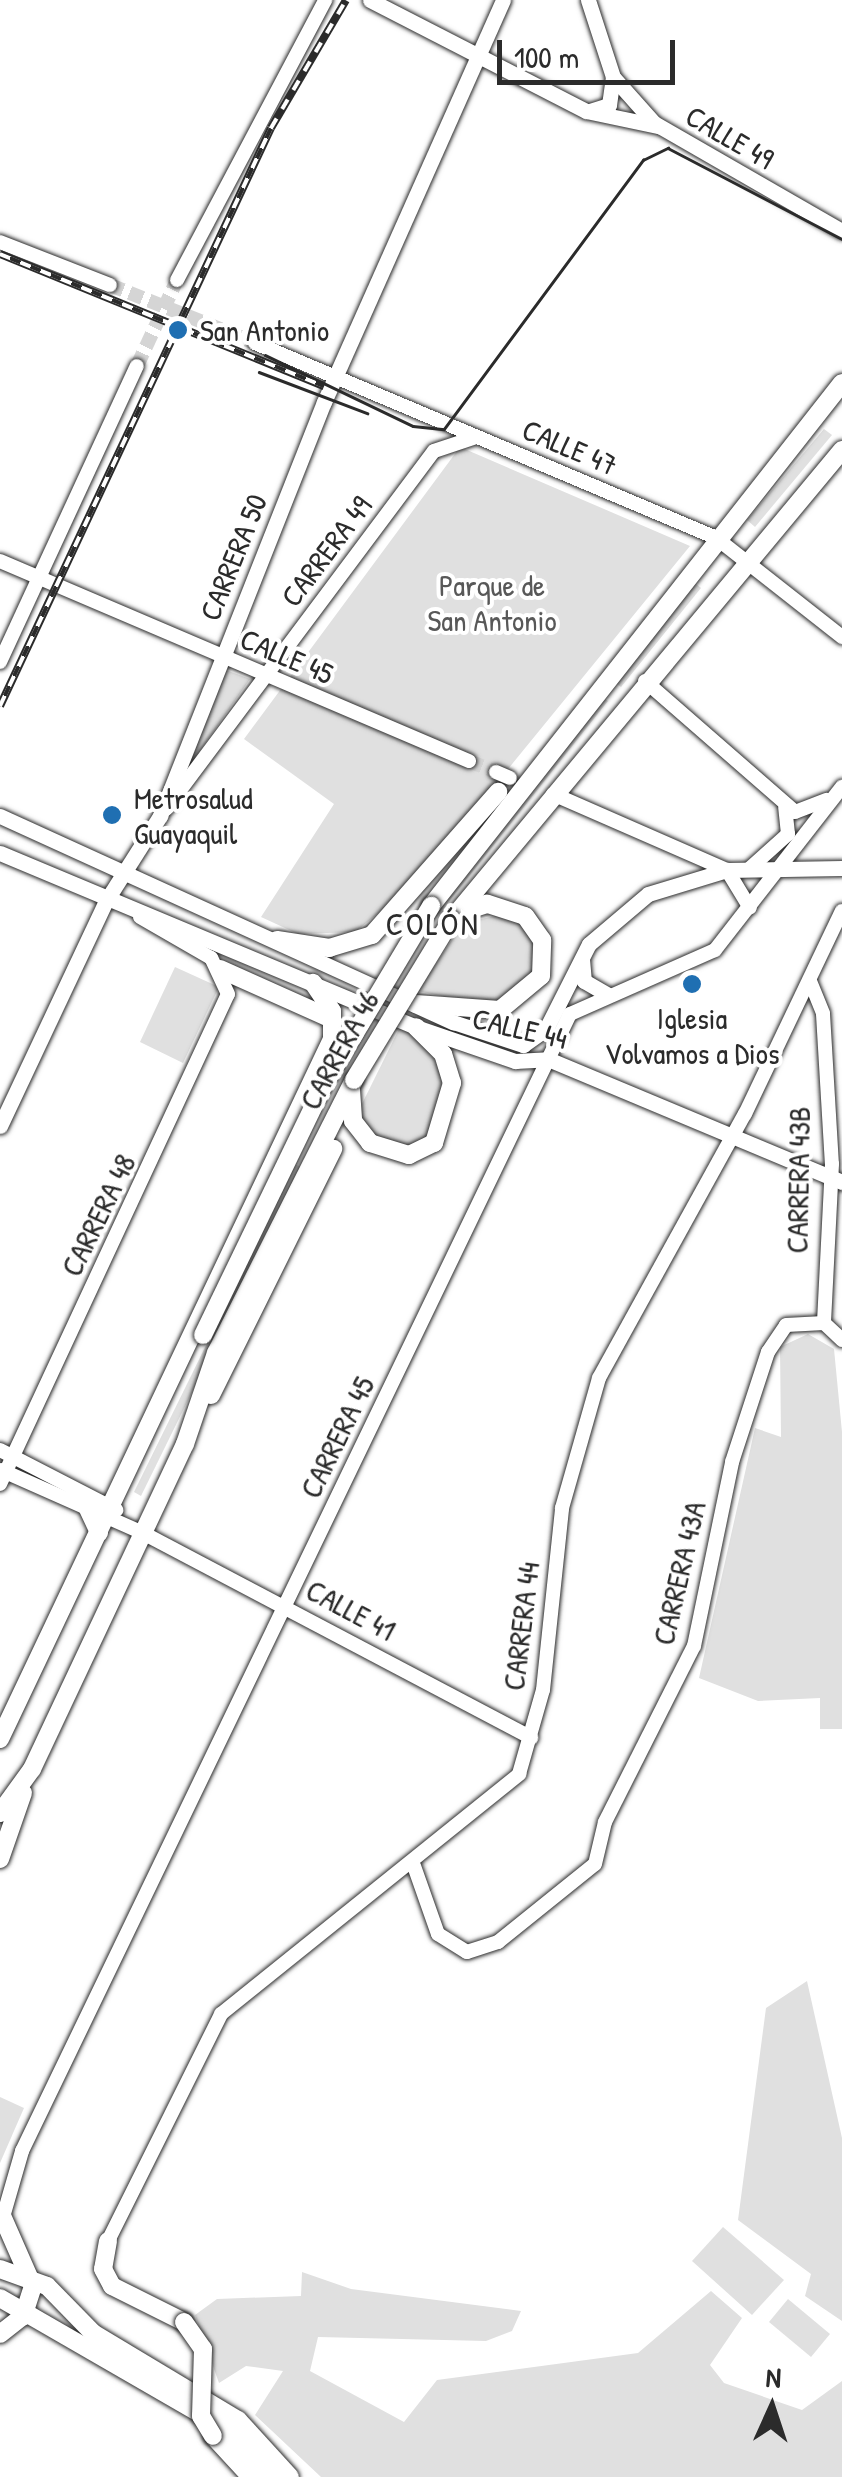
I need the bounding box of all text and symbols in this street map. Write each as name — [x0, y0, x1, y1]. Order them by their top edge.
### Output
scale bar — [502, 20, 680, 82]
text: 100 m — [514, 37, 579, 77]
street label: CALLE 49 — [680, 97, 780, 177]
place label: San Antonio — [200, 312, 329, 348]
marker: San Antonio — [165, 317, 191, 343]
street label: CALLE 47 — [517, 411, 623, 483]
street label: CARRERA 50 — [191, 489, 275, 625]
street label: CARRERA 49 — [273, 489, 379, 613]
park label: Parque de San Antonio — [428, 567, 556, 638]
street label: CALLE 45 — [235, 620, 339, 692]
place label: Metrosalud Guayaquil — [134, 780, 253, 850]
marker: Metrosalud Guayaquil — [99, 802, 125, 828]
district label: COLÓN — [386, 905, 480, 943]
marker: Iglesia Volvamos a Dios — [681, 973, 703, 995]
street label: CARRERA 46 — [292, 984, 386, 1116]
street label: CALLE 44 — [469, 1000, 571, 1056]
place label: Iglesia Volvamos a Dios — [605, 1000, 779, 1070]
street label: CARRERA 43B — [779, 1106, 817, 1254]
street label: CARRERA 48 — [53, 1148, 143, 1282]
street label: CARRERA 45 — [292, 1370, 382, 1504]
street label: CARRERA 43A — [645, 1498, 713, 1648]
street label: CARRERA 44 — [495, 1560, 547, 1692]
street label: CALLE 41 — [300, 1572, 402, 1648]
north arrow — [722, 2357, 822, 2457]
text: N — [765, 2358, 782, 2396]

